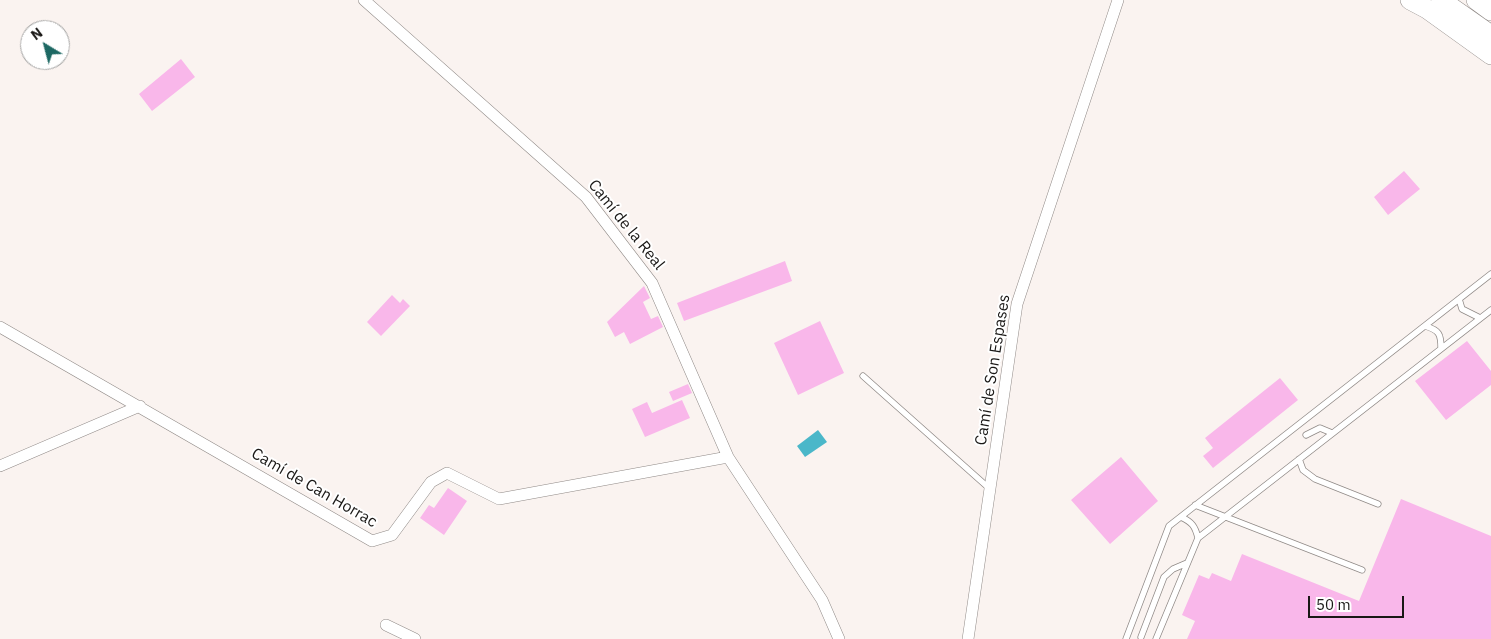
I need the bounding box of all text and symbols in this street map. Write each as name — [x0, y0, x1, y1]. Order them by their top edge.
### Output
north arrow — [20, 20, 70, 70]
text: N — [27, 24, 46, 44]
street label: Camí de la Real — [584, 176, 668, 274]
street label: Camí de Son Espases — [972, 293, 1014, 447]
street label: Camí de Can Horrac — [248, 444, 380, 532]
scale bar — [1311, 586, 1407, 618]
text: 50 m — [1316, 595, 1351, 614]

